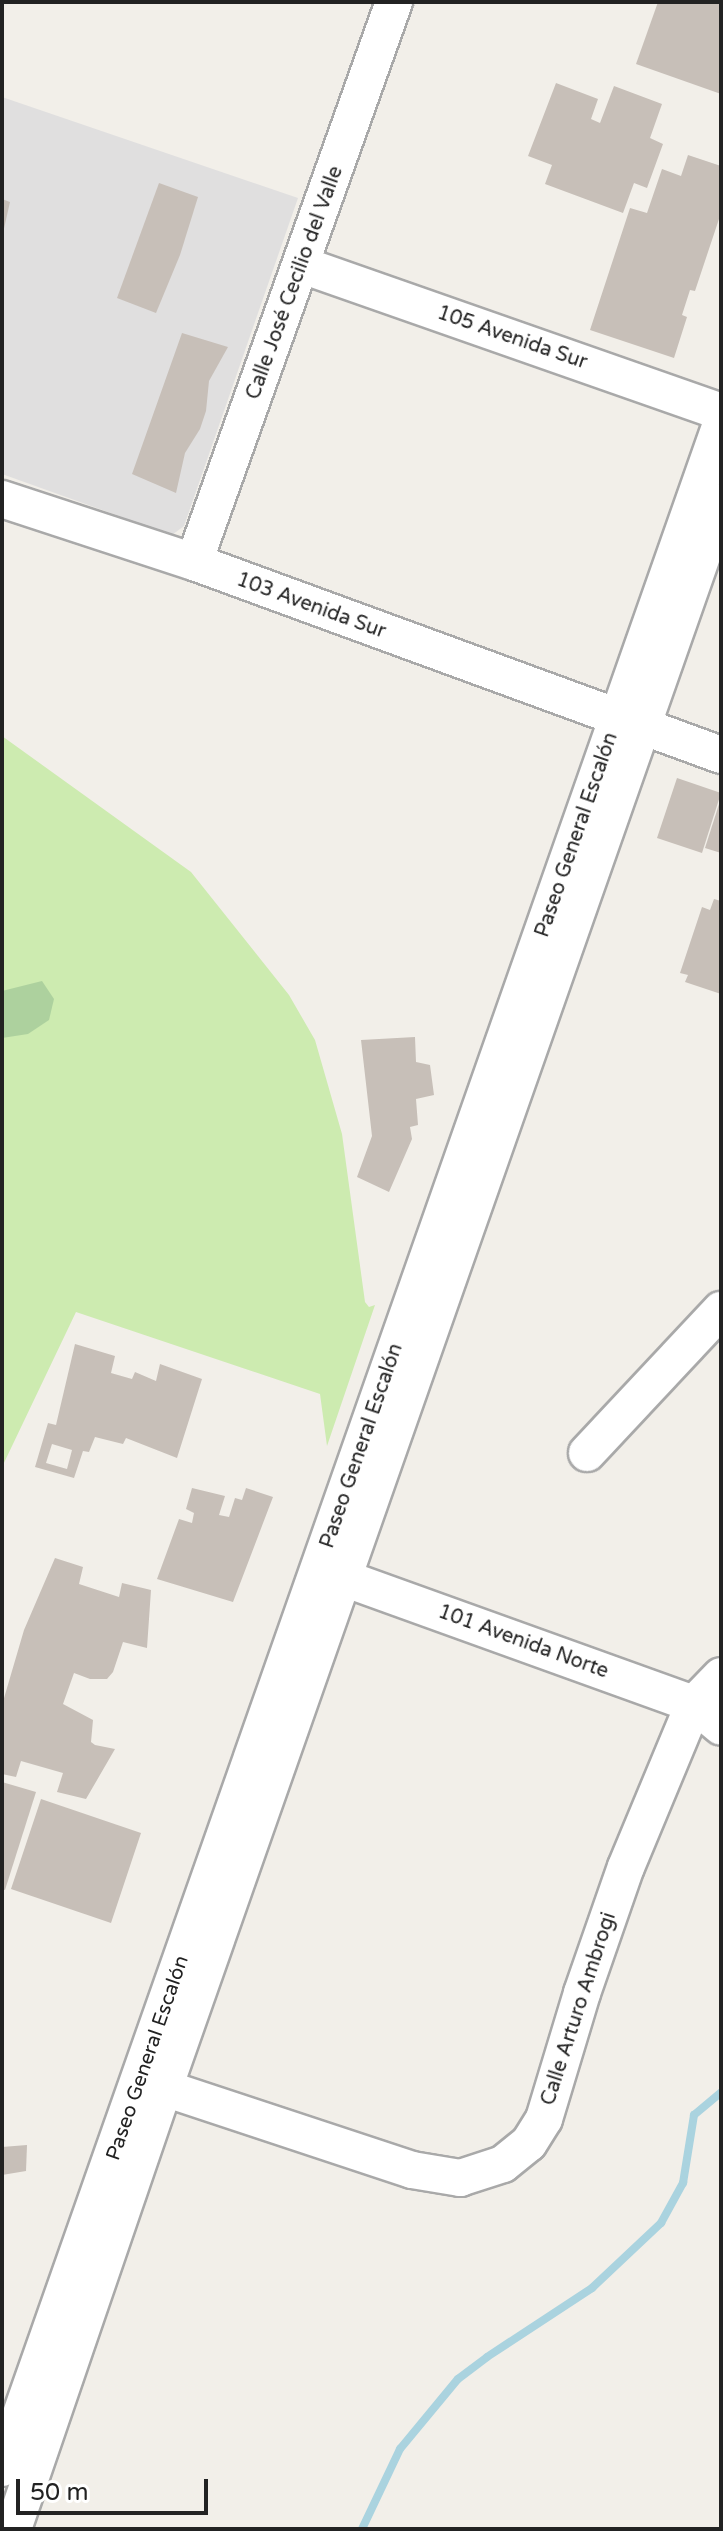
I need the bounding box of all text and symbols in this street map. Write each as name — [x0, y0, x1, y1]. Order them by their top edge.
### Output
street label: Calle José Cecilio del Valle — [242, 163, 348, 403]
street label: 105 Avenida Sur — [434, 301, 590, 375]
street label: 103 Avenida Sur — [233, 568, 389, 644]
street label: Paseo General Escalón — [531, 729, 623, 941]
street label: Paseo General Escalón — [316, 1340, 408, 1552]
street label: 101 Avenida Norte — [435, 1600, 611, 1684]
street label: Calle Arturo Ambrogi — [536, 1909, 622, 2109]
street label: Paseo General Escalón — [102, 1952, 194, 2164]
scale bar — [20, 2463, 212, 2513]
text: 50 m — [30, 2478, 88, 2507]

